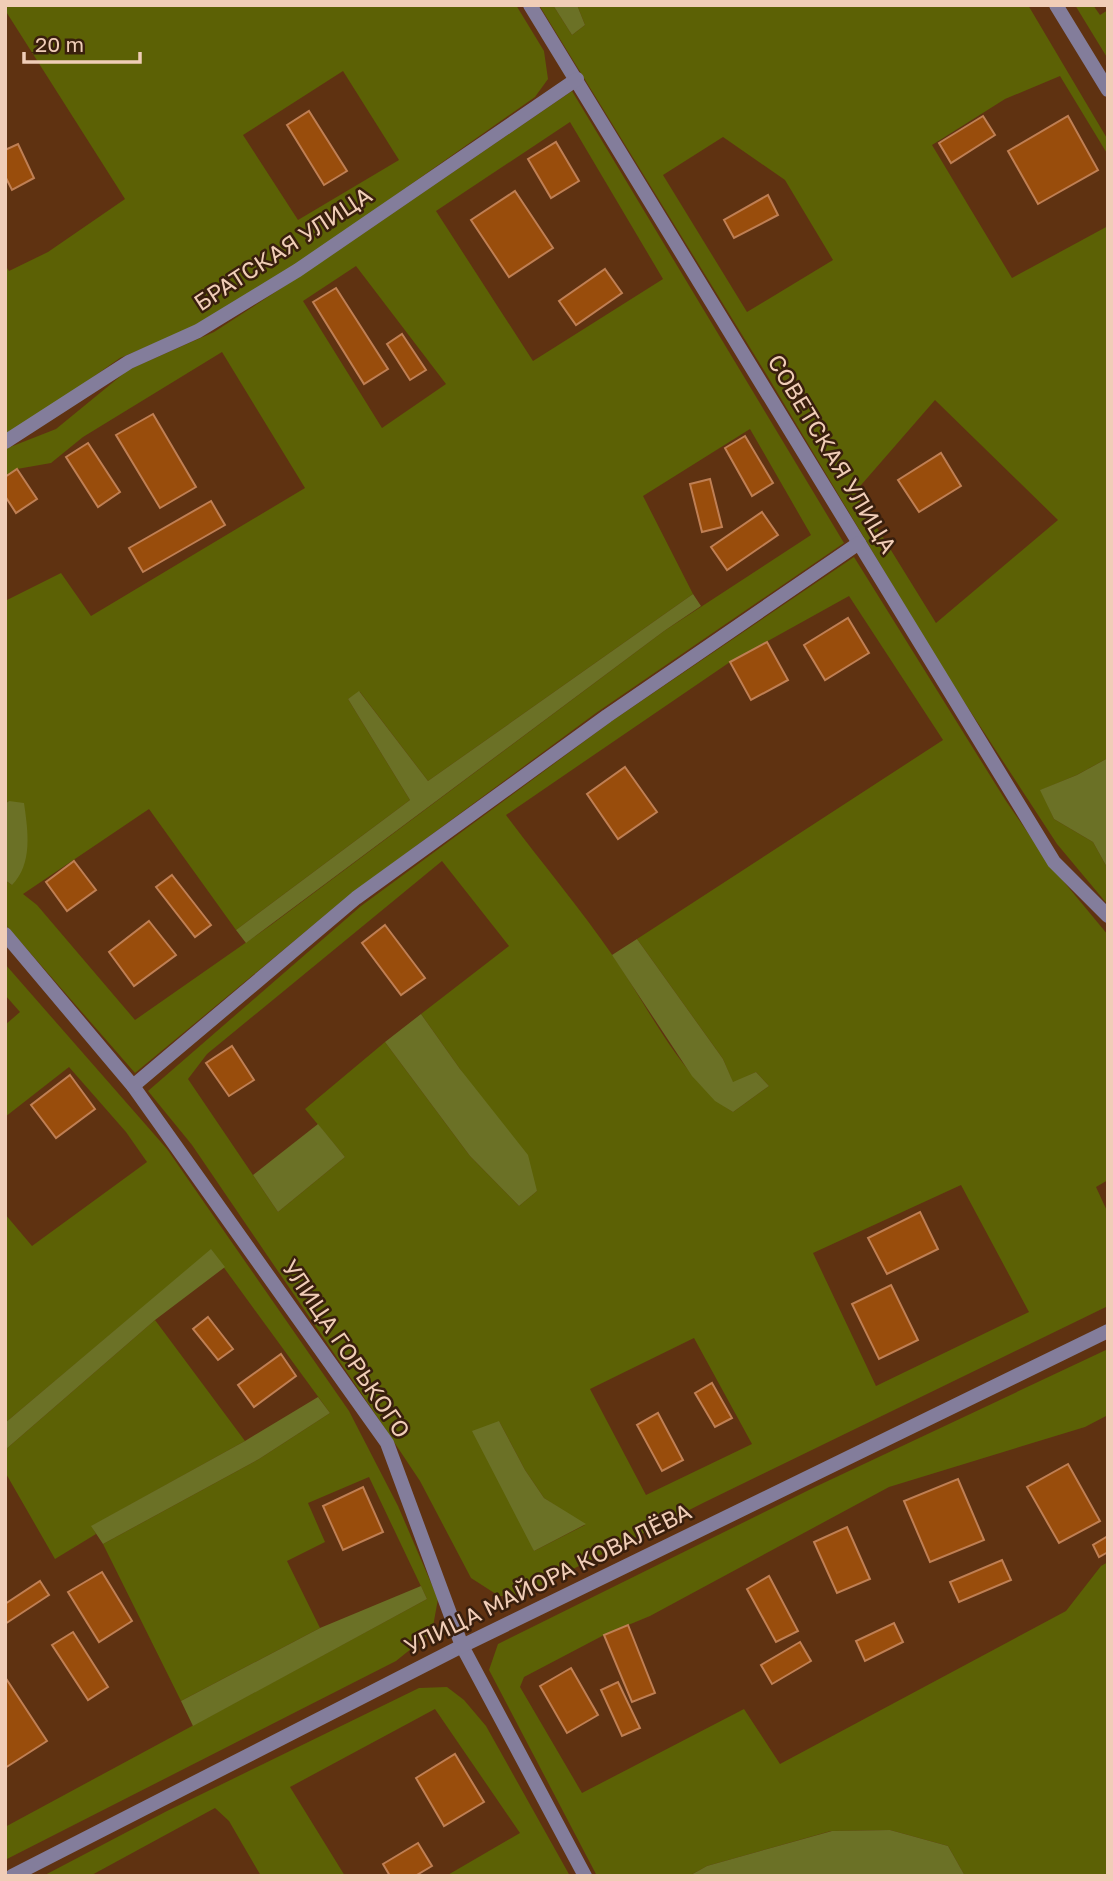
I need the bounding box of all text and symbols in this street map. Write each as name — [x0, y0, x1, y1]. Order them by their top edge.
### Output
scale bar — [24, 21, 140, 65]
text: 20 m — [35, 31, 84, 57]
street label: БРАТСКАЯ УЛИЦА — [188, 180, 377, 316]
street label: СОВЕТСКАЯ УЛИЦА — [762, 349, 903, 558]
street label: УЛИЦА ГОРЬКОГО — [277, 1254, 417, 1443]
street label: УЛИЦА МАЙОРА КОВАЛЁВА — [400, 1496, 696, 1660]

